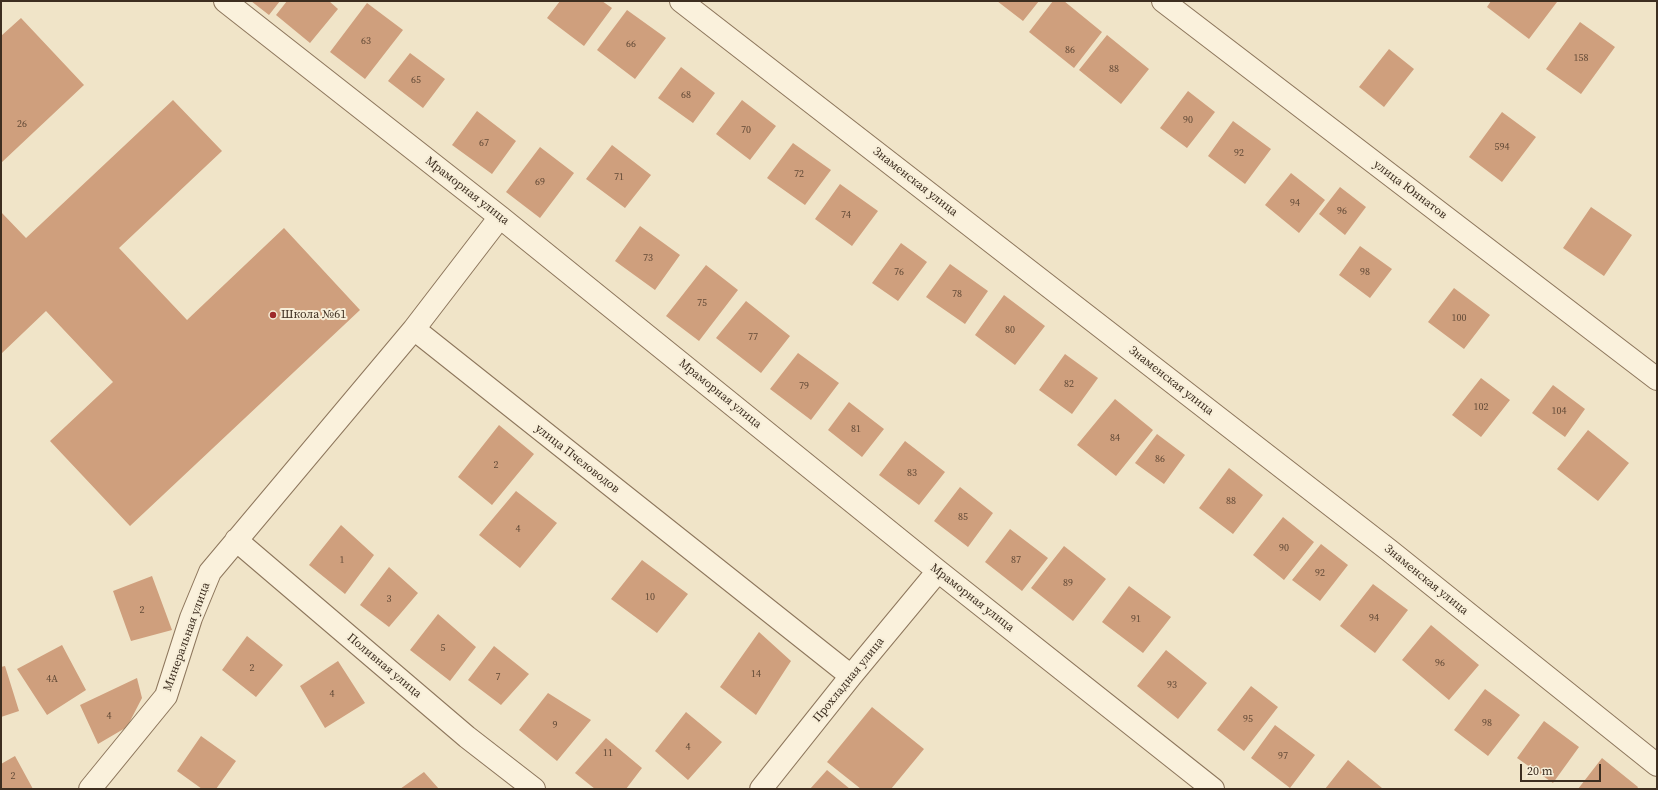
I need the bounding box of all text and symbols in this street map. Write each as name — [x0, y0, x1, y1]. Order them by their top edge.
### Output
house number: 63 — [361, 35, 371, 47]
house number: 66 — [626, 38, 636, 50]
house number: 86 — [1065, 44, 1075, 56]
house number: 158 — [1574, 52, 1588, 64]
house number: 88 — [1109, 63, 1119, 75]
house number: 65 — [411, 74, 421, 86]
house number: 68 — [681, 89, 691, 101]
house number: 90 — [1183, 114, 1193, 126]
house number: 26 — [17, 118, 27, 130]
house number: 70 — [741, 124, 751, 136]
house number: 67 — [479, 137, 489, 149]
house number: 594 — [1495, 141, 1509, 153]
street label: Знаменская улица — [870, 144, 960, 220]
house number: 92 — [1234, 147, 1244, 159]
street label: Мраморная улица — [422, 154, 512, 228]
street label: улица Юннатов — [1370, 158, 1450, 222]
house number: 72 — [794, 168, 804, 180]
house number: 71 — [614, 171, 624, 183]
house number: 69 — [535, 176, 545, 188]
house number: 94 — [1290, 197, 1300, 209]
house number: 96 — [1337, 205, 1347, 217]
house number: 74 — [841, 209, 851, 221]
house number: 73 — [643, 252, 653, 264]
house number: 76 — [894, 266, 904, 278]
house number: 98 — [1360, 266, 1370, 278]
house number: 78 — [952, 288, 962, 300]
house number: 75 — [697, 297, 707, 309]
place label: Школа №61 — [281, 308, 346, 322]
marker: Школа №61 — [268, 310, 278, 320]
house number: 100 — [1452, 312, 1466, 324]
house number: 80 — [1005, 324, 1015, 336]
house number: 77 — [748, 331, 758, 343]
street label: Знаменская улица — [1126, 343, 1216, 419]
street label: Мраморная улица — [676, 356, 764, 432]
house number: 82 — [1064, 378, 1074, 390]
house number: 79 — [799, 380, 809, 392]
house number: 102 — [1474, 401, 1488, 413]
house number: 104 — [1552, 405, 1566, 417]
street label: улица Пчеловодов — [532, 422, 622, 496]
house number: 81 — [851, 423, 861, 435]
house number: 84 — [1110, 432, 1120, 444]
house number: 86 — [1155, 453, 1165, 465]
house number: 2 — [494, 459, 498, 471]
house number: 83 — [907, 467, 917, 479]
house number: 88 — [1226, 495, 1236, 507]
house number: 85 — [958, 511, 968, 523]
house number: 4 — [516, 523, 520, 535]
house number: 90 — [1279, 542, 1289, 554]
street label: Знаменская улица — [1381, 542, 1471, 618]
house number: 1 — [340, 554, 344, 566]
house number: 87 — [1011, 554, 1021, 566]
street label: Мраморная улица — [927, 561, 1017, 635]
house number: 92 — [1315, 567, 1325, 579]
house number: 89 — [1063, 577, 1073, 589]
street label: Минеральная улица — [161, 581, 213, 693]
house number: 10 — [645, 591, 655, 603]
house number: 3 — [387, 593, 391, 605]
house number: 2 — [140, 604, 144, 616]
house number: 94 — [1369, 612, 1379, 624]
house number: 91 — [1131, 613, 1141, 625]
street label: Поливная улица — [344, 631, 424, 701]
street label: Прохладная улица — [810, 635, 888, 725]
house number: 5 — [441, 642, 445, 654]
house number: 96 — [1435, 657, 1445, 669]
house number: 2 — [250, 662, 254, 674]
house number: 14 — [751, 668, 761, 680]
house number: 7 — [496, 671, 500, 683]
house number: 4А — [46, 673, 58, 685]
house number: 93 — [1167, 679, 1177, 691]
house number: 4 — [330, 688, 334, 700]
house number: 4 — [107, 710, 111, 722]
house number: 95 — [1243, 713, 1253, 725]
house number: 98 — [1482, 717, 1492, 729]
house number: 9 — [553, 719, 557, 731]
house number: 4 — [686, 741, 690, 753]
house number: 11 — [603, 747, 613, 759]
house number: 97 — [1278, 750, 1288, 762]
scale bar — [1522, 756, 1603, 782]
text: 20 m — [1527, 763, 1553, 779]
house number: 2 — [11, 770, 15, 782]

